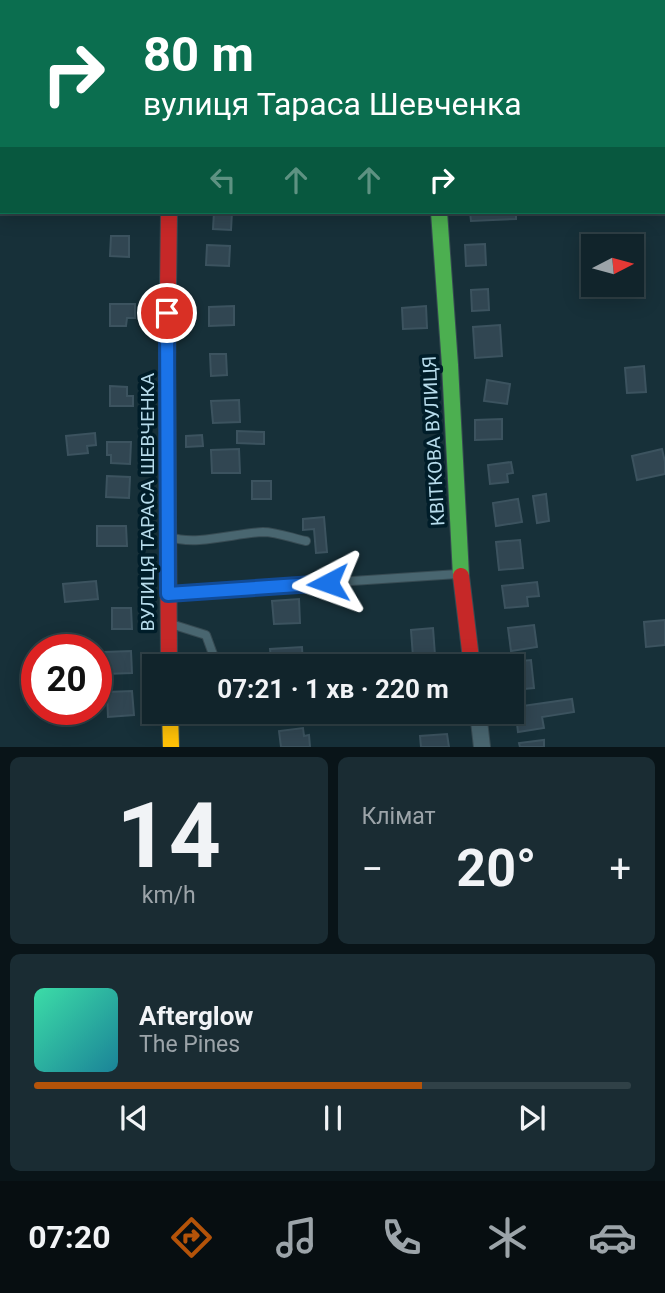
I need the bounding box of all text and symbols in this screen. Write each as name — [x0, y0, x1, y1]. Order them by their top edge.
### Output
text: 80 m — [143, 26, 254, 83]
icon: right — [28, 28, 119, 119]
text: вулиця Тараса Шевченка — [143, 85, 522, 123]
icon: left — [204, 161, 242, 199]
icon: ahead — [277, 161, 315, 199]
icon: ahead — [350, 161, 388, 199]
icon: right — [423, 161, 461, 199]
north arrow — [581, 234, 644, 298]
map controls — [581, 234, 644, 297]
pin — [137, 283, 197, 343]
icon: arrive — [148, 294, 186, 332]
street label: КВІТКОВА ВУЛИЦЯ — [418, 355, 449, 527]
street label: ВУЛИЦЯ ТАРАСА ШЕВЧЕНКА — [136, 372, 159, 631]
position arrow — [291, 546, 365, 620]
speed limit sign: 20 — [21, 634, 112, 725]
text: 07:21 · 1 хв · 220 m — [217, 674, 449, 704]
text: 14 — [117, 783, 221, 889]
text: Клімат — [362, 803, 436, 830]
text: 20° — [456, 838, 536, 899]
text: − — [362, 847, 383, 891]
text: + — [609, 847, 631, 891]
text: km/h — [142, 882, 196, 909]
text: Afterglow — [139, 1001, 253, 1031]
text: The Pines — [139, 1031, 240, 1058]
icon: previous — [115, 1099, 153, 1137]
icon: pause — [314, 1099, 352, 1137]
icon: next — [513, 1099, 551, 1137]
icon: directions — [167, 1213, 216, 1262]
icon: music — [272, 1213, 321, 1262]
icon: phone — [377, 1213, 426, 1262]
icon: climate — [483, 1213, 532, 1262]
icon: car — [588, 1213, 637, 1262]
text: 07:20 — [28, 1218, 111, 1256]

